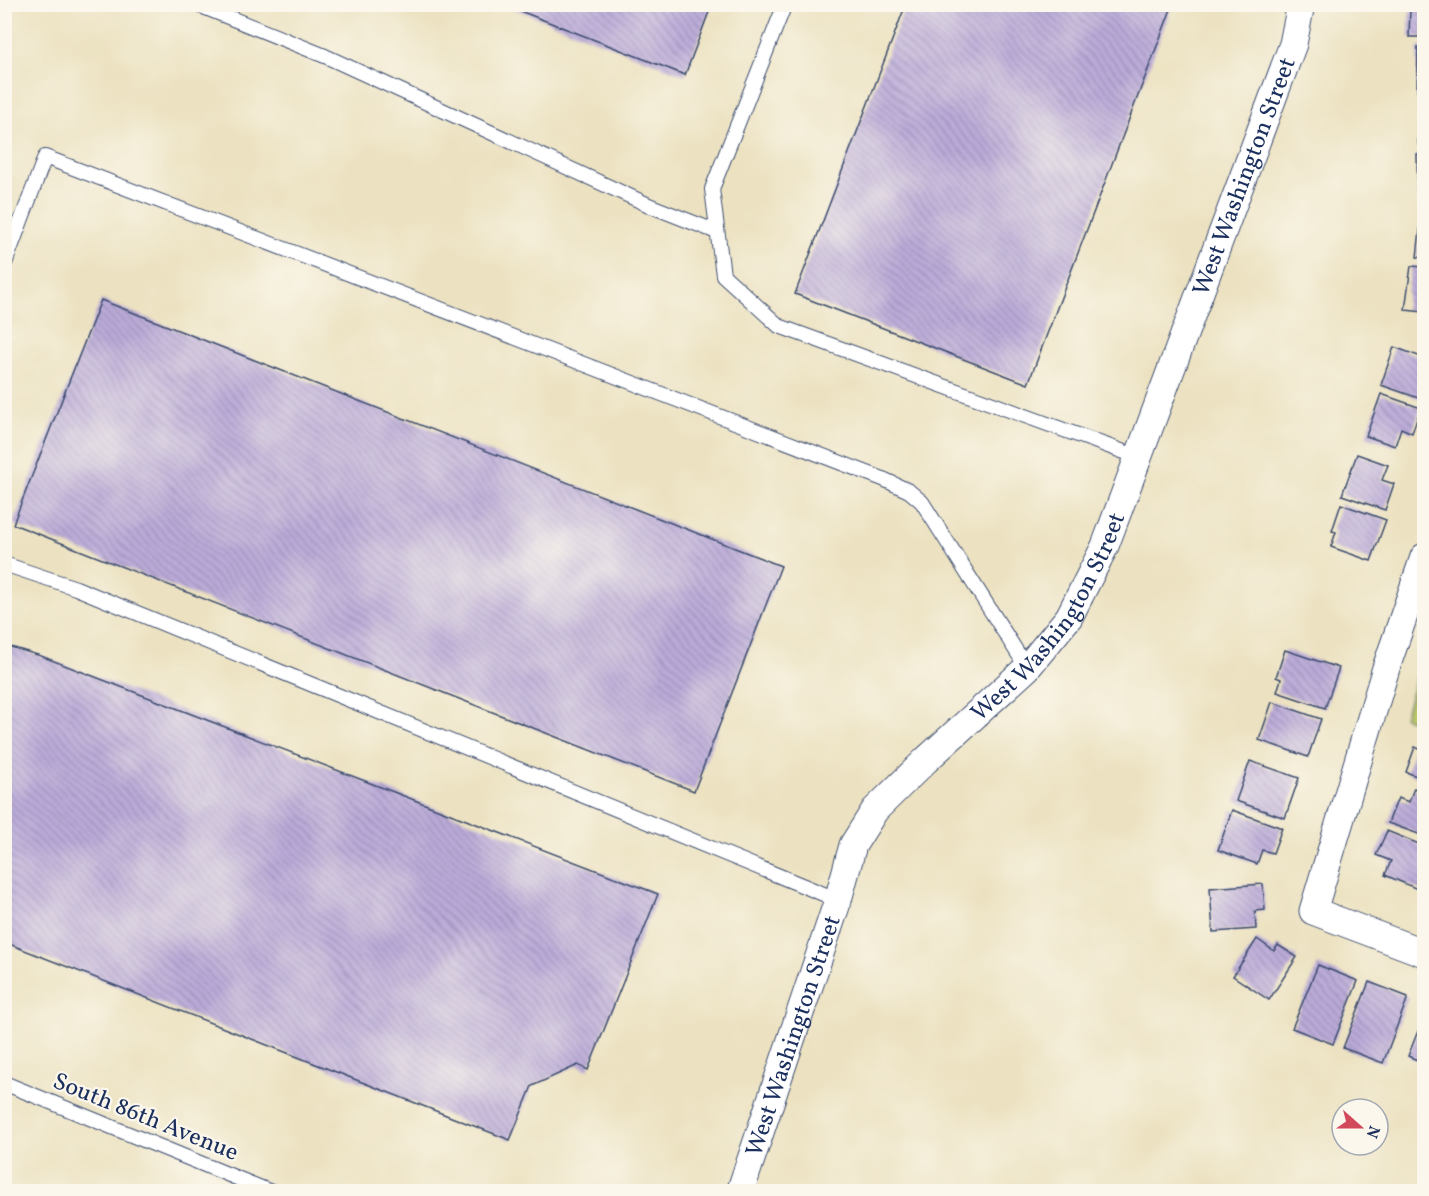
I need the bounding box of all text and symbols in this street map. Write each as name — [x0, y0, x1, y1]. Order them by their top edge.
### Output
street label: West Washington Street — [1185, 53, 1306, 301]
street label: West Washington Street — [964, 508, 1135, 730]
street label: West Washington Street — [738, 911, 851, 1161]
street label: South 86th Avenue — [47, 1065, 243, 1171]
north arrow — [1330, 1097, 1390, 1157]
text: N — [1360, 1122, 1384, 1141]

